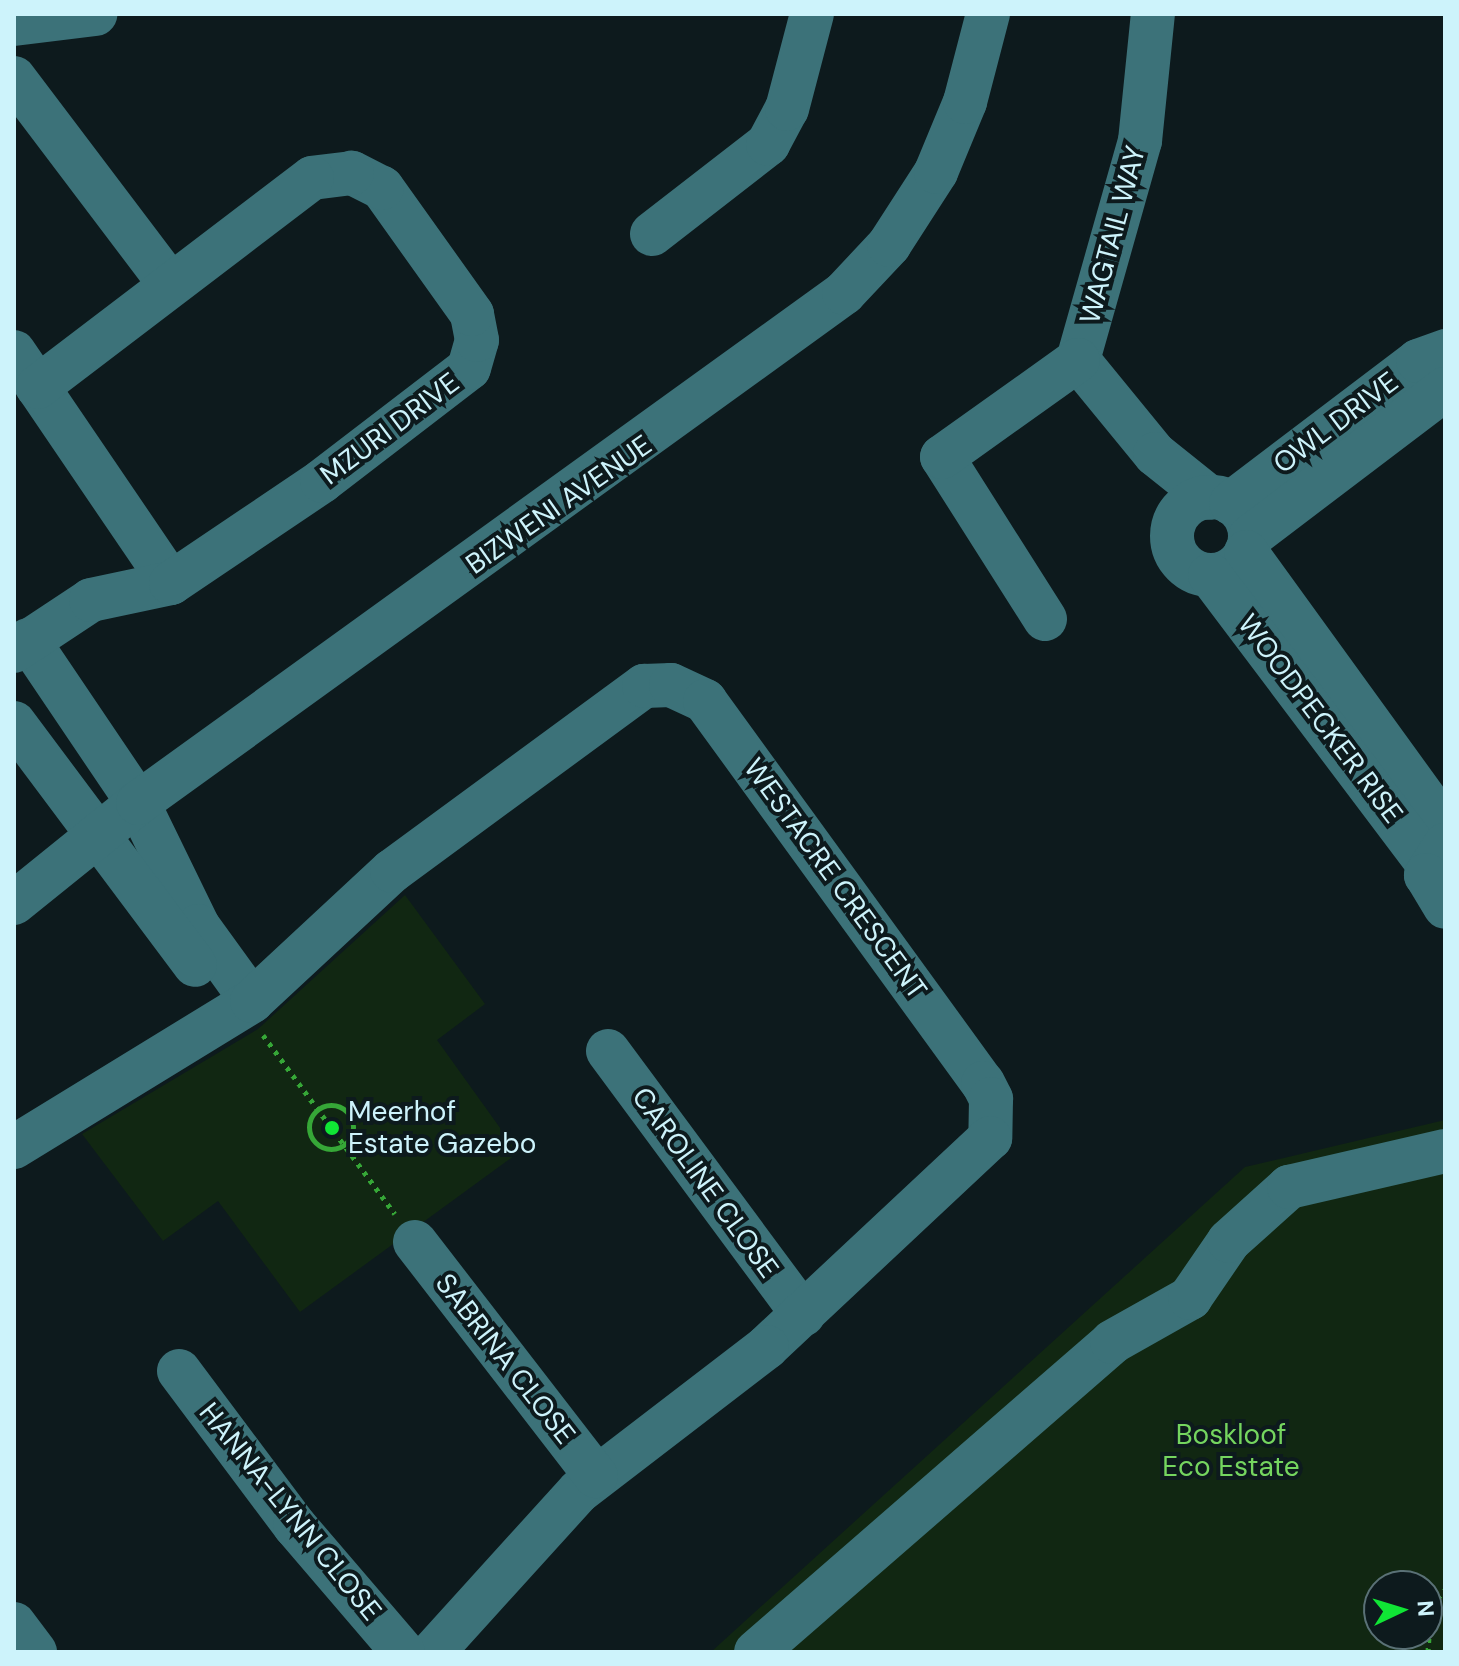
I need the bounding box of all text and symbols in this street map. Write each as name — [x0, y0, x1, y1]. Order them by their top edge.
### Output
street label: WAGTAIL WAY — [1073, 142, 1153, 328]
street label: OWL DRIVE — [1267, 365, 1405, 481]
street label: MZURI DRIVE — [314, 366, 466, 492]
street label: BIZWENI AVENUE — [460, 428, 658, 582]
street label: WOODPECKER RISE — [1231, 608, 1409, 830]
street label: WESTACRE CRESCENT — [736, 752, 934, 1006]
street label: CAROLINE CLOSE — [625, 1081, 785, 1285]
place label: Meerhof Estate Gazebo — [348, 1095, 536, 1161]
marker: Meerhof Estate Gazebo — [323, 1119, 341, 1137]
street label: SABRINA CLOSE — [428, 1267, 582, 1451]
street label: HANNA-LYNN CLOSE — [192, 1396, 388, 1628]
park label: Boskloof Eco Estate — [1162, 1418, 1300, 1484]
north arrow — [1363, 1570, 1443, 1650]
text: N — [1410, 1599, 1440, 1617]

